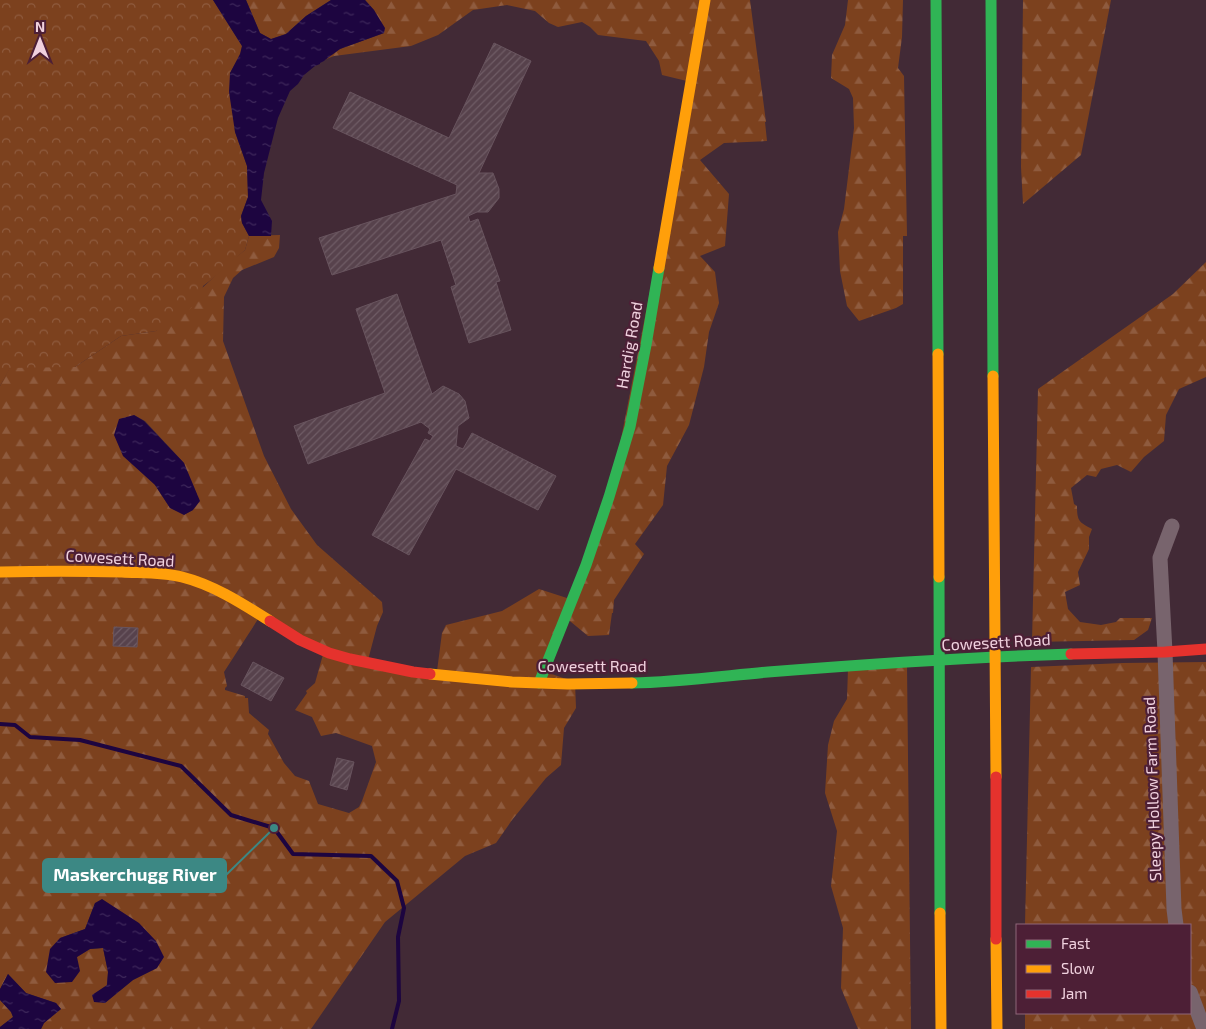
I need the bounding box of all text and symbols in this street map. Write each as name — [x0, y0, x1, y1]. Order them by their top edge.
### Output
north arrow — [15, 15, 65, 65]
text: N — [35, 18, 45, 35]
street label: Hardig Road — [611, 300, 646, 390]
street label: Cowesett Road — [65, 545, 175, 570]
street label: Cowesett Road — [941, 629, 1051, 654]
street label: Cowesett Road — [537, 656, 647, 675]
street label: Sleepy Hollow Farm Road — [1139, 697, 1164, 882]
callout: Maskerchugg River — [43, 859, 226, 892]
text: Maskerchugg River — [53, 863, 217, 885]
legend — [1016, 924, 1191, 1014]
text: Fast — [1061, 934, 1091, 952]
text: Slow — [1061, 959, 1095, 977]
text: Jam — [1061, 984, 1087, 1002]

